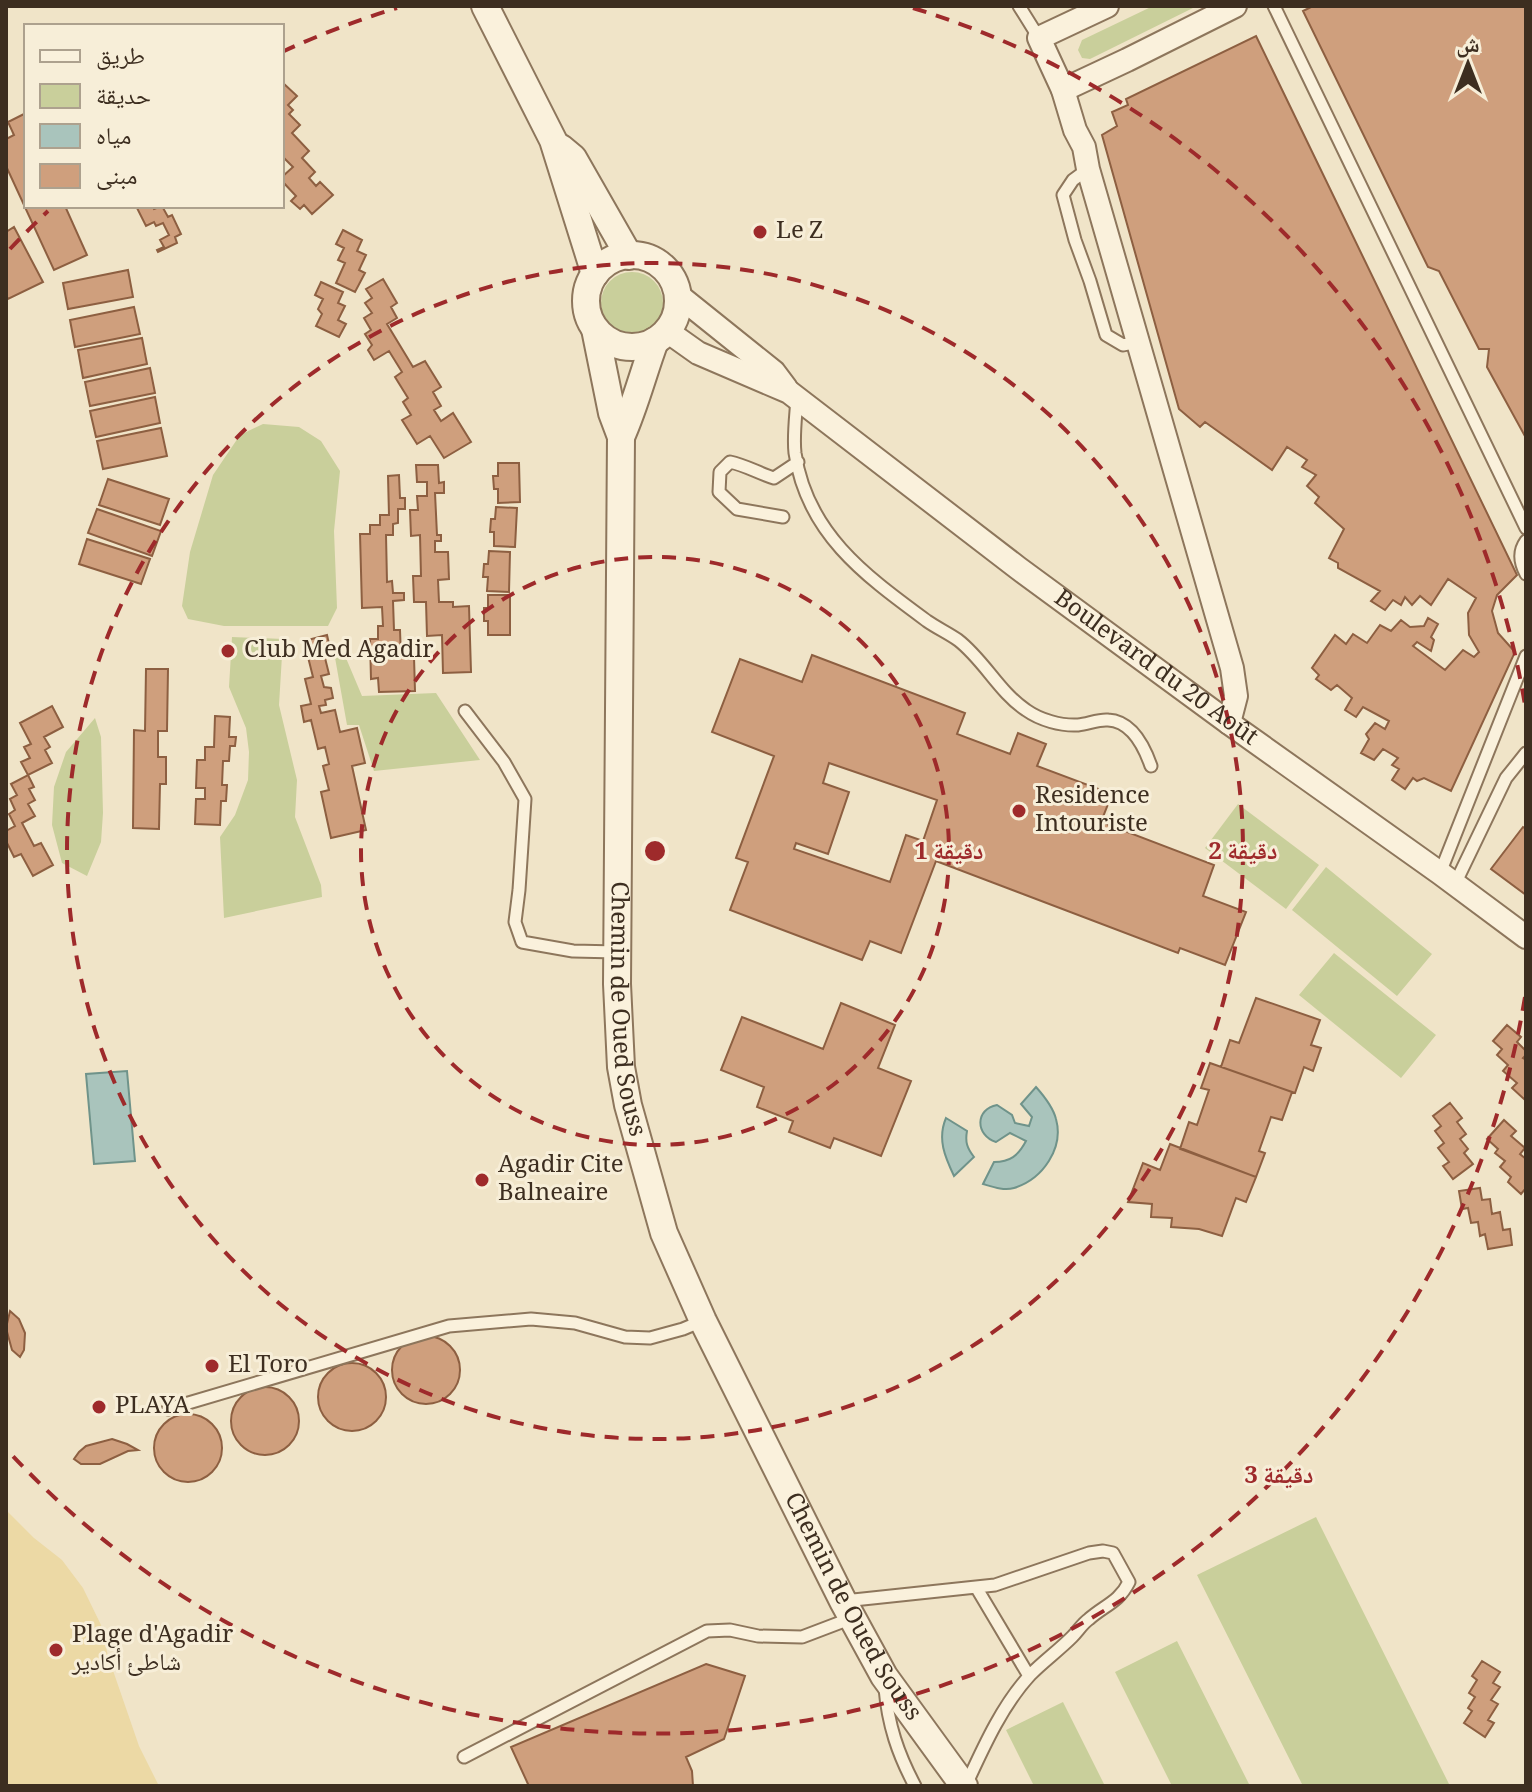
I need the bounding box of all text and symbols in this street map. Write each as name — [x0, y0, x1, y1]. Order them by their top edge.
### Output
legend — [24, 24, 284, 208]
north arrow — [1428, 24, 1508, 104]
text: ش — [1456, 28, 1480, 66]
text: طريق — [96, 38, 145, 79]
text: حديقة — [96, 78, 151, 119]
text: مياه — [96, 118, 131, 159]
text: مبنى — [96, 158, 137, 199]
place label: Le Z — [776, 212, 823, 253]
marker: Le Z — [751, 223, 769, 241]
street label: Boulevard du 20 Août — [1044, 580, 1266, 758]
place label: Club Med Agadir — [244, 631, 433, 672]
marker: Club Med Agadir — [219, 642, 237, 660]
place label: Residence Intouriste — [1035, 777, 1150, 846]
marker: Residence Intouriste — [1010, 802, 1028, 820]
text: 1 دقيقة — [914, 833, 984, 874]
text: 2 دقيقة — [1208, 833, 1278, 874]
centre of rings — [641, 837, 669, 865]
street label: Chemin de Oued Souss — [596, 881, 656, 1142]
place label: Agadir Cite Balneaire — [498, 1146, 624, 1215]
marker: Agadir Cite Balneaire — [473, 1171, 491, 1189]
place label: El Toro — [228, 1346, 308, 1387]
marker: El Toro — [203, 1357, 221, 1375]
place label: PLAYA — [115, 1387, 190, 1428]
marker: PLAYA — [90, 1398, 108, 1416]
text: 3 دقيقة — [1244, 1457, 1314, 1498]
street label: Chemin de Oued Souss — [772, 1486, 931, 1731]
place label: Plage d'Agadir شاطئ أكادير — [71, 1616, 233, 1685]
marker: Plage d'Agadir شاطئ أكادير — [47, 1641, 65, 1659]

